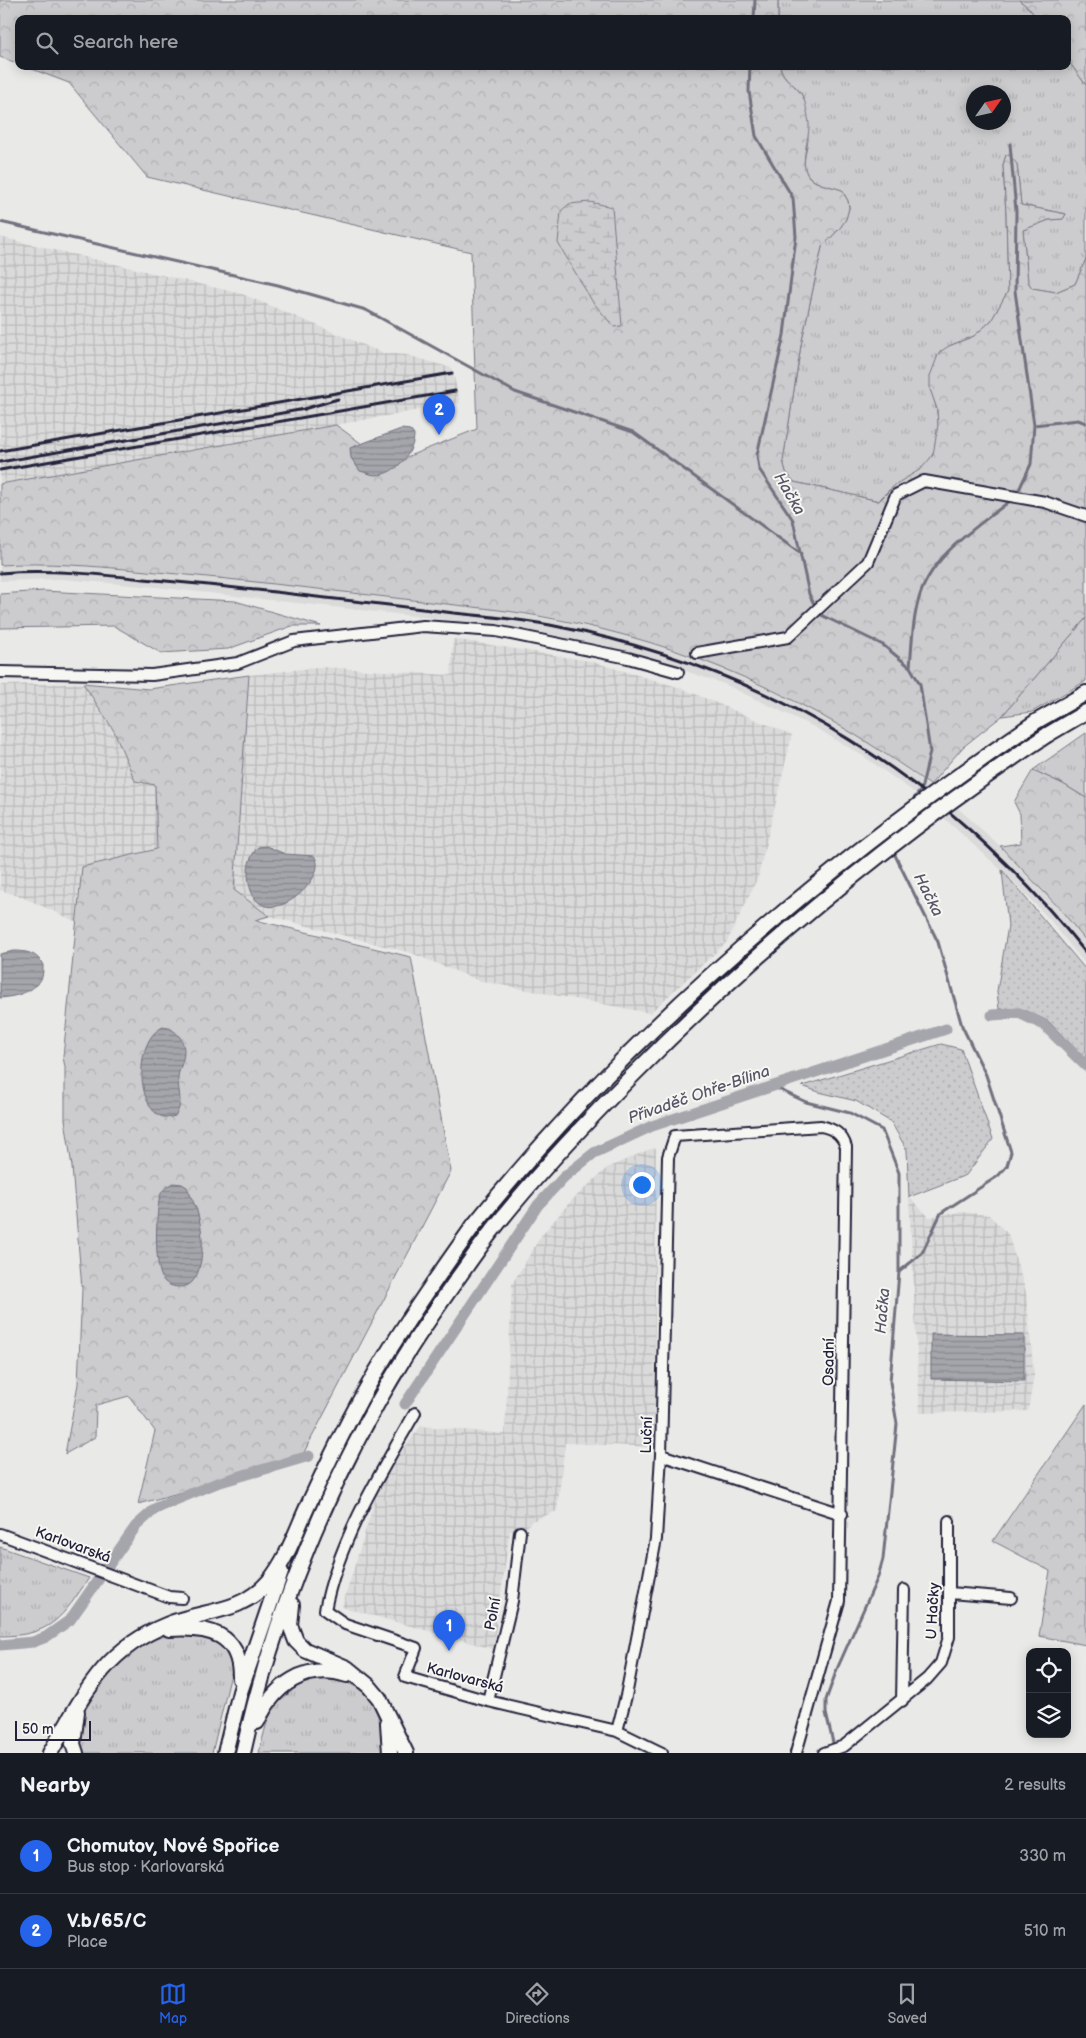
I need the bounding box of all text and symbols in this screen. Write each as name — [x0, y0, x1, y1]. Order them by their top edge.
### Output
search box — [15, 15, 1071, 70]
icon: search — [33, 29, 61, 57]
text: Search here — [73, 31, 178, 54]
north arrow — [966, 85, 1011, 130]
pin: 2 — [423, 394, 455, 435]
water label: Hačka — [769, 469, 809, 519]
water label: Hačka — [909, 870, 947, 920]
water label: Přivaděč Ohře-Bílina — [626, 1062, 772, 1128]
your location — [629, 1172, 655, 1198]
water label: Hačka — [872, 1287, 894, 1335]
street label: Osadní — [819, 1337, 839, 1386]
street label: Luční — [637, 1416, 657, 1454]
street label: Karlovarská — [33, 1523, 113, 1567]
street label: U Hačky — [922, 1582, 944, 1640]
street label: Polní — [481, 1596, 506, 1632]
pin: 1 — [433, 1610, 465, 1651]
map controls — [1026, 1648, 1071, 1738]
button: locate — [1026, 1648, 1071, 1693]
street label: Karlovarská — [424, 1659, 506, 1697]
button: layers — [1026, 1693, 1071, 1738]
scale bar — [15, 1718, 91, 1741]
text: 50 m — [22, 1721, 54, 1738]
text: Nearby — [20, 1773, 90, 1798]
text: 2 results — [1004, 1776, 1066, 1795]
text: Chomutov, Nové Spořice — [67, 1835, 279, 1858]
text: 1 — [33, 1847, 39, 1866]
text: 330 m — [1019, 1847, 1066, 1866]
text: Bus stop · Karlovarská — [67, 1858, 225, 1877]
text: V.b/65/C — [67, 1910, 146, 1933]
text: 2 — [31, 1922, 41, 1941]
text: 510 m — [1024, 1922, 1066, 1941]
text: Place — [67, 1933, 108, 1952]
tab: Map — [159, 1980, 187, 2027]
tab: Directions — [505, 1980, 570, 2027]
tab: Saved — [888, 1980, 927, 2027]

